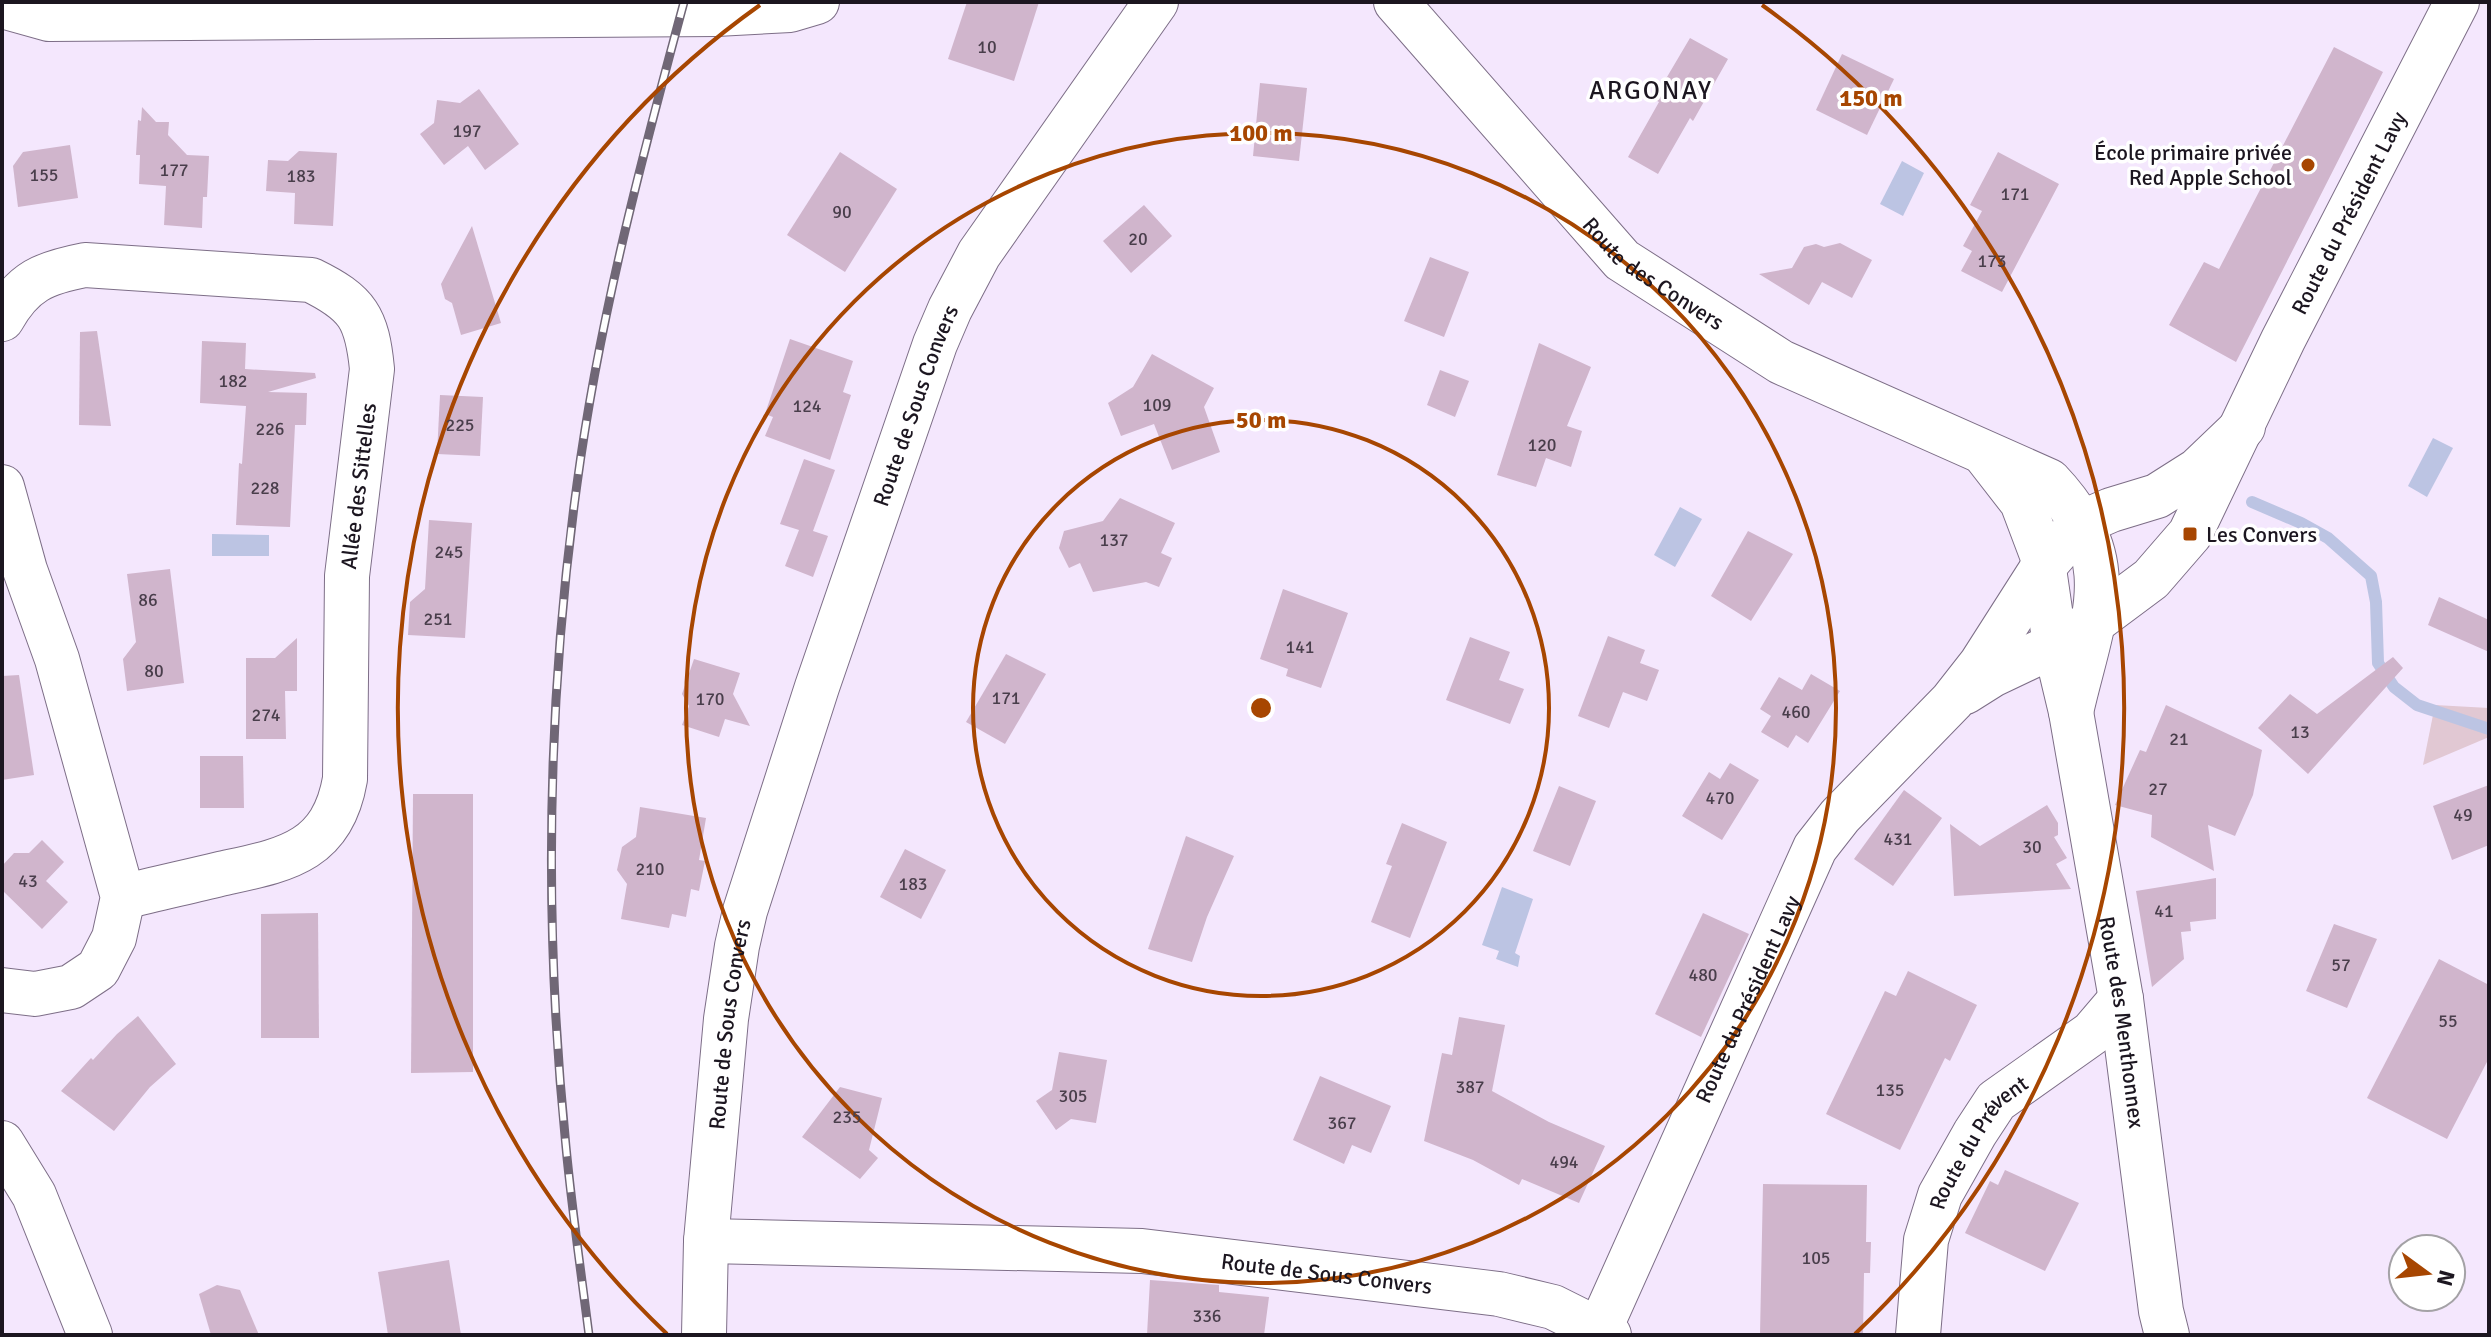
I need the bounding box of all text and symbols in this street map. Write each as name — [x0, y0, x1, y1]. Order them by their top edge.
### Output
house number: 10 — [977, 36, 997, 58]
district label: ARGONAY — [1589, 75, 1713, 107]
text: 150 m — [1839, 83, 1903, 113]
street label: Route du Président Lavy — [2286, 106, 2413, 319]
text: 100 m — [1229, 118, 1293, 148]
house number: 197 — [452, 120, 482, 142]
place label: École primaire privée Red Apple School — [2094, 139, 2292, 191]
marker: École primaire privée Red Apple School — [2299, 156, 2317, 174]
house number: 177 — [159, 159, 189, 181]
house number: 155 — [29, 164, 59, 186]
house number: 183 — [286, 165, 316, 187]
house number: 171 — [2000, 183, 2030, 205]
house number: 90 — [832, 201, 852, 223]
street label: Route des Convers — [1577, 212, 1729, 336]
house number: 20 — [1128, 228, 1148, 250]
house number: 173 — [1977, 250, 2007, 272]
street label: Route de Sous Convers — [867, 301, 964, 510]
house number: 182 — [218, 370, 248, 392]
house number: 109 — [1142, 394, 1172, 416]
house number: 124 — [792, 395, 822, 417]
street label: Allée des Sittelles — [335, 401, 382, 571]
text: 50 m — [1236, 405, 1286, 435]
house number: 225 — [445, 414, 475, 436]
house number: 226 — [255, 418, 285, 440]
house number: 120 — [1527, 434, 1557, 456]
house number: 228 — [250, 477, 280, 499]
place label: Les Convers — [2206, 521, 2317, 548]
marker: Les Convers — [2181, 525, 2199, 543]
house number: 137 — [1099, 529, 1129, 551]
house number: 245 — [434, 541, 464, 563]
house number: 86 — [138, 589, 158, 611]
house number: 251 — [423, 608, 453, 630]
house number: 141 — [1285, 636, 1315, 658]
house number: 80 — [144, 660, 164, 682]
house number: 171 — [991, 687, 1021, 709]
house number: 170 — [695, 688, 725, 710]
centre of rings — [1247, 694, 1275, 722]
house number: 460 — [1781, 701, 1811, 723]
house number: 274 — [251, 704, 281, 726]
house number: 13 — [2290, 721, 2310, 743]
house number: 21 — [2169, 728, 2189, 750]
house number: 27 — [2148, 778, 2168, 800]
house number: 470 — [1705, 787, 1735, 809]
house number: 49 — [2453, 804, 2473, 826]
house number: 431 — [1883, 828, 1913, 850]
house number: 30 — [2022, 836, 2042, 858]
house number: 210 — [635, 858, 665, 880]
house number: 43 — [18, 870, 38, 892]
house number: 183 — [898, 873, 928, 895]
street label: Route du Président Lavy — [1690, 891, 1806, 1107]
house number: 41 — [2154, 900, 2174, 922]
street label: Route des Menthonnex — [2093, 914, 2150, 1130]
street label: Route de Sous Convers — [703, 916, 757, 1131]
house number: 57 — [2331, 954, 2351, 976]
house number: 480 — [1688, 964, 1718, 986]
house number: 55 — [2438, 1010, 2458, 1032]
street label: Route du Prévent — [1923, 1070, 2034, 1213]
house number: 387 — [1455, 1076, 1485, 1098]
house number: 135 — [1875, 1079, 1905, 1101]
house number: 305 — [1058, 1085, 1088, 1107]
house number: 235 — [832, 1106, 862, 1128]
house number: 367 — [1327, 1112, 1357, 1134]
house number: 494 — [1549, 1151, 1579, 1173]
north arrow — [2387, 1233, 2467, 1313]
house number: 105 — [1801, 1247, 1831, 1269]
street label: Route de Sous Convers — [1220, 1248, 1433, 1300]
text: N — [2431, 1267, 2461, 1289]
house number: 336 — [1192, 1305, 1222, 1327]

